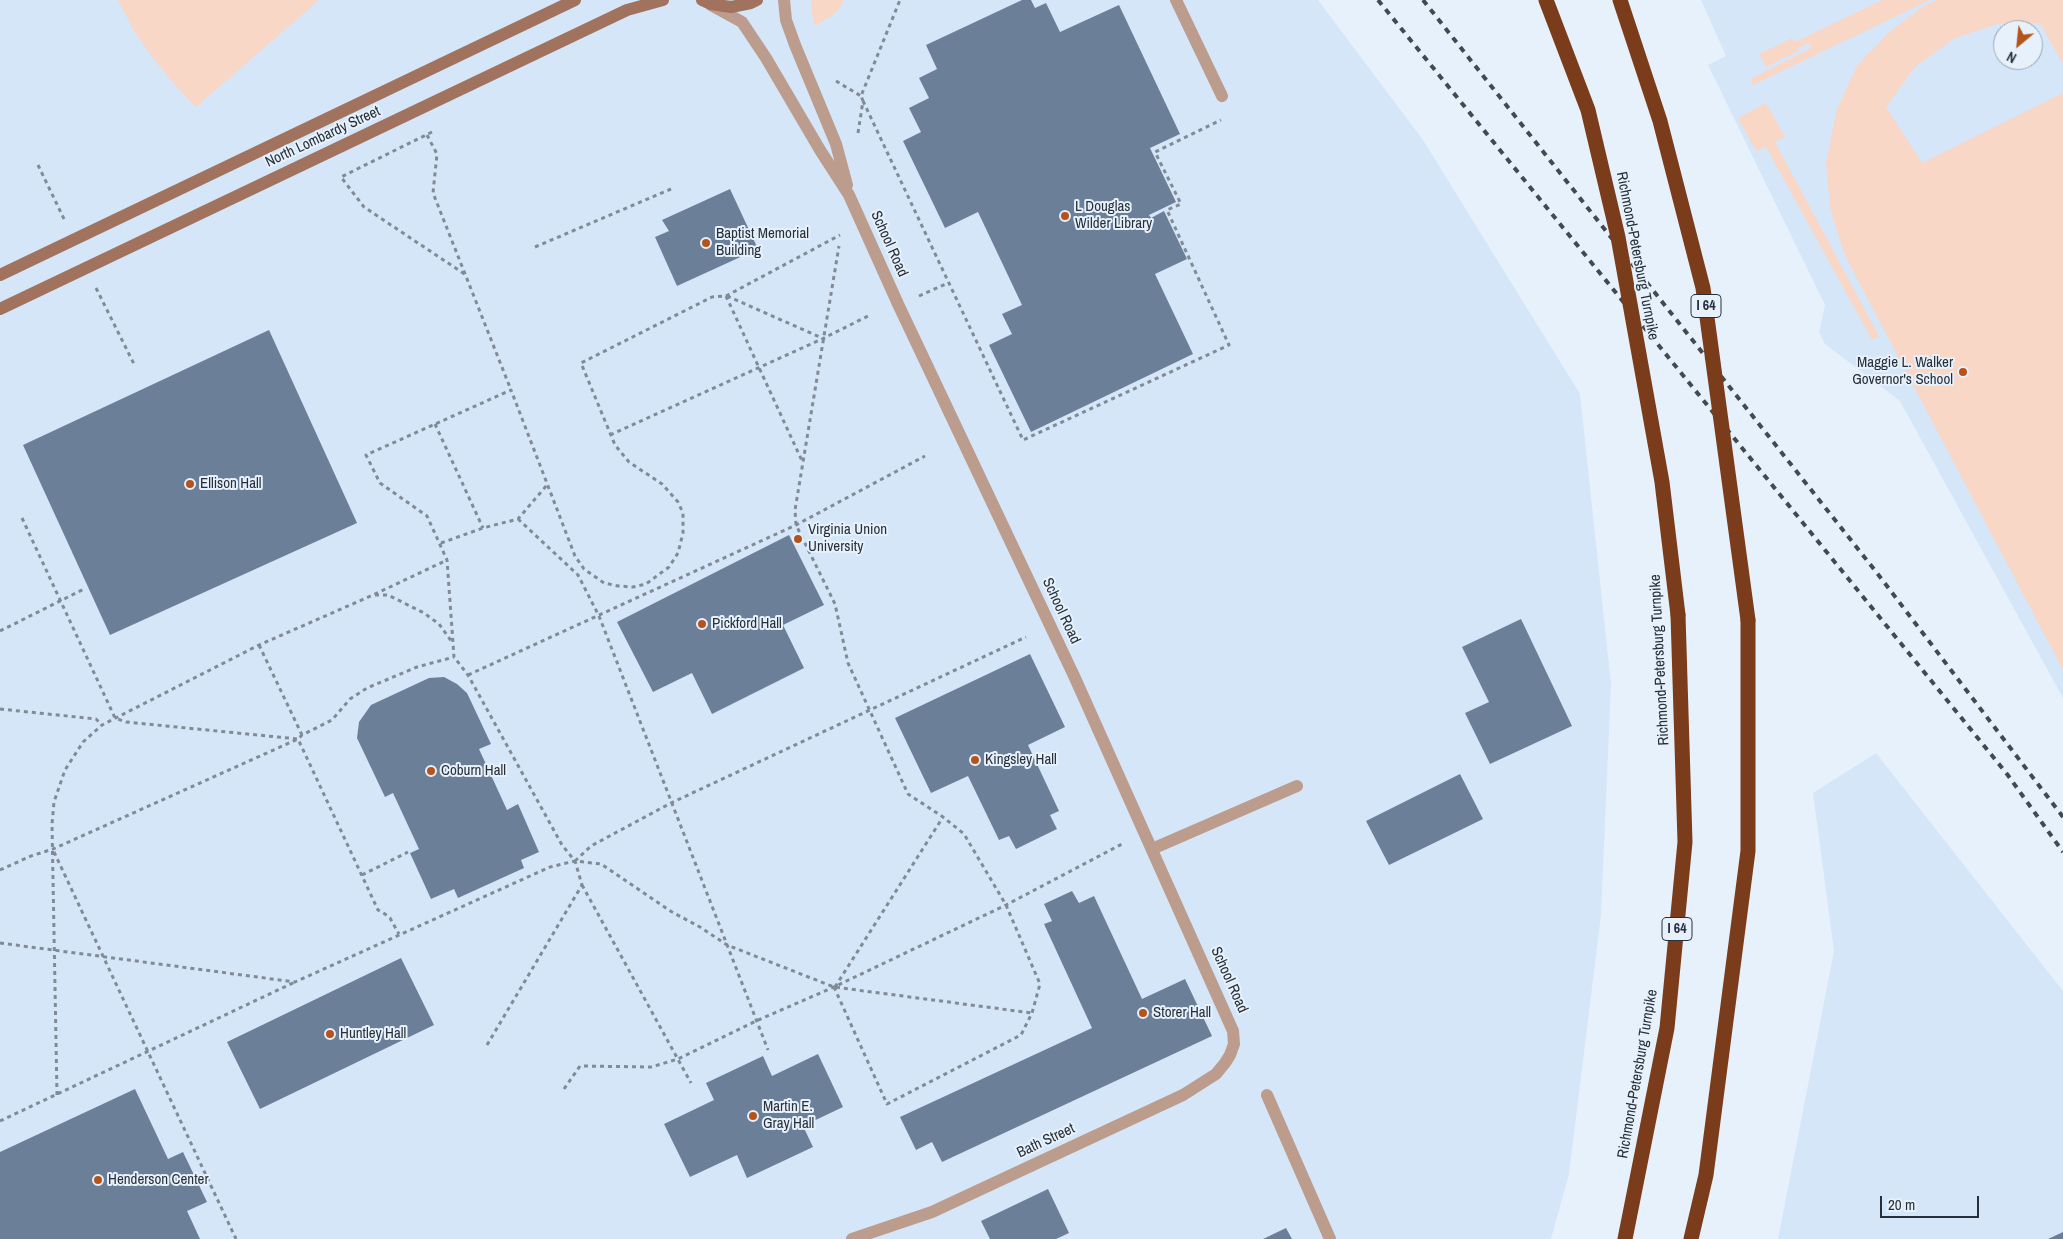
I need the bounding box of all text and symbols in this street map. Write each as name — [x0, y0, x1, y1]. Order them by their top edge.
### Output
north arrow — [1993, 20, 2043, 70]
text: N — [2004, 47, 2019, 67]
street label: North Lombardy Street — [263, 103, 383, 171]
street label: Richmond-Petersburg Turnpike — [1612, 170, 1662, 342]
place label: L Douglas Wilder Library — [1075, 198, 1152, 233]
street label: School Road — [866, 208, 912, 280]
marker: L Douglas Wilder Library — [1059, 210, 1071, 222]
place label: Baptist Memorial Building — [716, 225, 809, 260]
marker: Baptist Memorial Building — [700, 237, 712, 249]
road number: I 64 — [1691, 294, 1721, 318]
place label: Maggie L. Walker Governor's School — [1852, 354, 1953, 389]
marker: Maggie L. Walker Governor's School — [1957, 366, 1969, 378]
place label: Ellison Hall — [200, 475, 262, 493]
marker: Ellison Hall — [184, 478, 196, 490]
place label: Virginia Union University — [808, 521, 887, 556]
marker: Virginia Union University — [792, 533, 804, 545]
street label: Richmond-Petersburg Turnpike — [1647, 574, 1673, 746]
street label: School Road — [1038, 575, 1084, 647]
place label: Pickford Hall — [712, 615, 782, 633]
marker: Pickford Hall — [696, 618, 708, 630]
place label: Kingsley Hall — [985, 751, 1057, 769]
marker: Kingsley Hall — [969, 754, 981, 766]
place label: Coburn Hall — [441, 762, 506, 780]
marker: Coburn Hall — [425, 765, 437, 777]
road number: I 64 — [1662, 918, 1692, 941]
street label: School Road — [1206, 944, 1252, 1016]
street label: Richmond-Petersburg Turnpike — [1614, 988, 1662, 1160]
place label: Storer Hall — [1153, 1004, 1211, 1022]
marker: Storer Hall — [1137, 1007, 1149, 1019]
place label: Huntley Hall — [340, 1025, 406, 1043]
marker: Huntley Hall — [324, 1028, 336, 1040]
place label: Martin E. Gray Hall — [763, 1098, 814, 1133]
marker: Martin E. Gray Hall — [747, 1110, 759, 1122]
street label: Bath Street — [1014, 1120, 1078, 1162]
place label: Henderson Center — [108, 1171, 208, 1189]
marker: Henderson Center — [92, 1174, 104, 1186]
scale bar — [1883, 1186, 1982, 1218]
text: 20 m — [1888, 1194, 1915, 1215]

